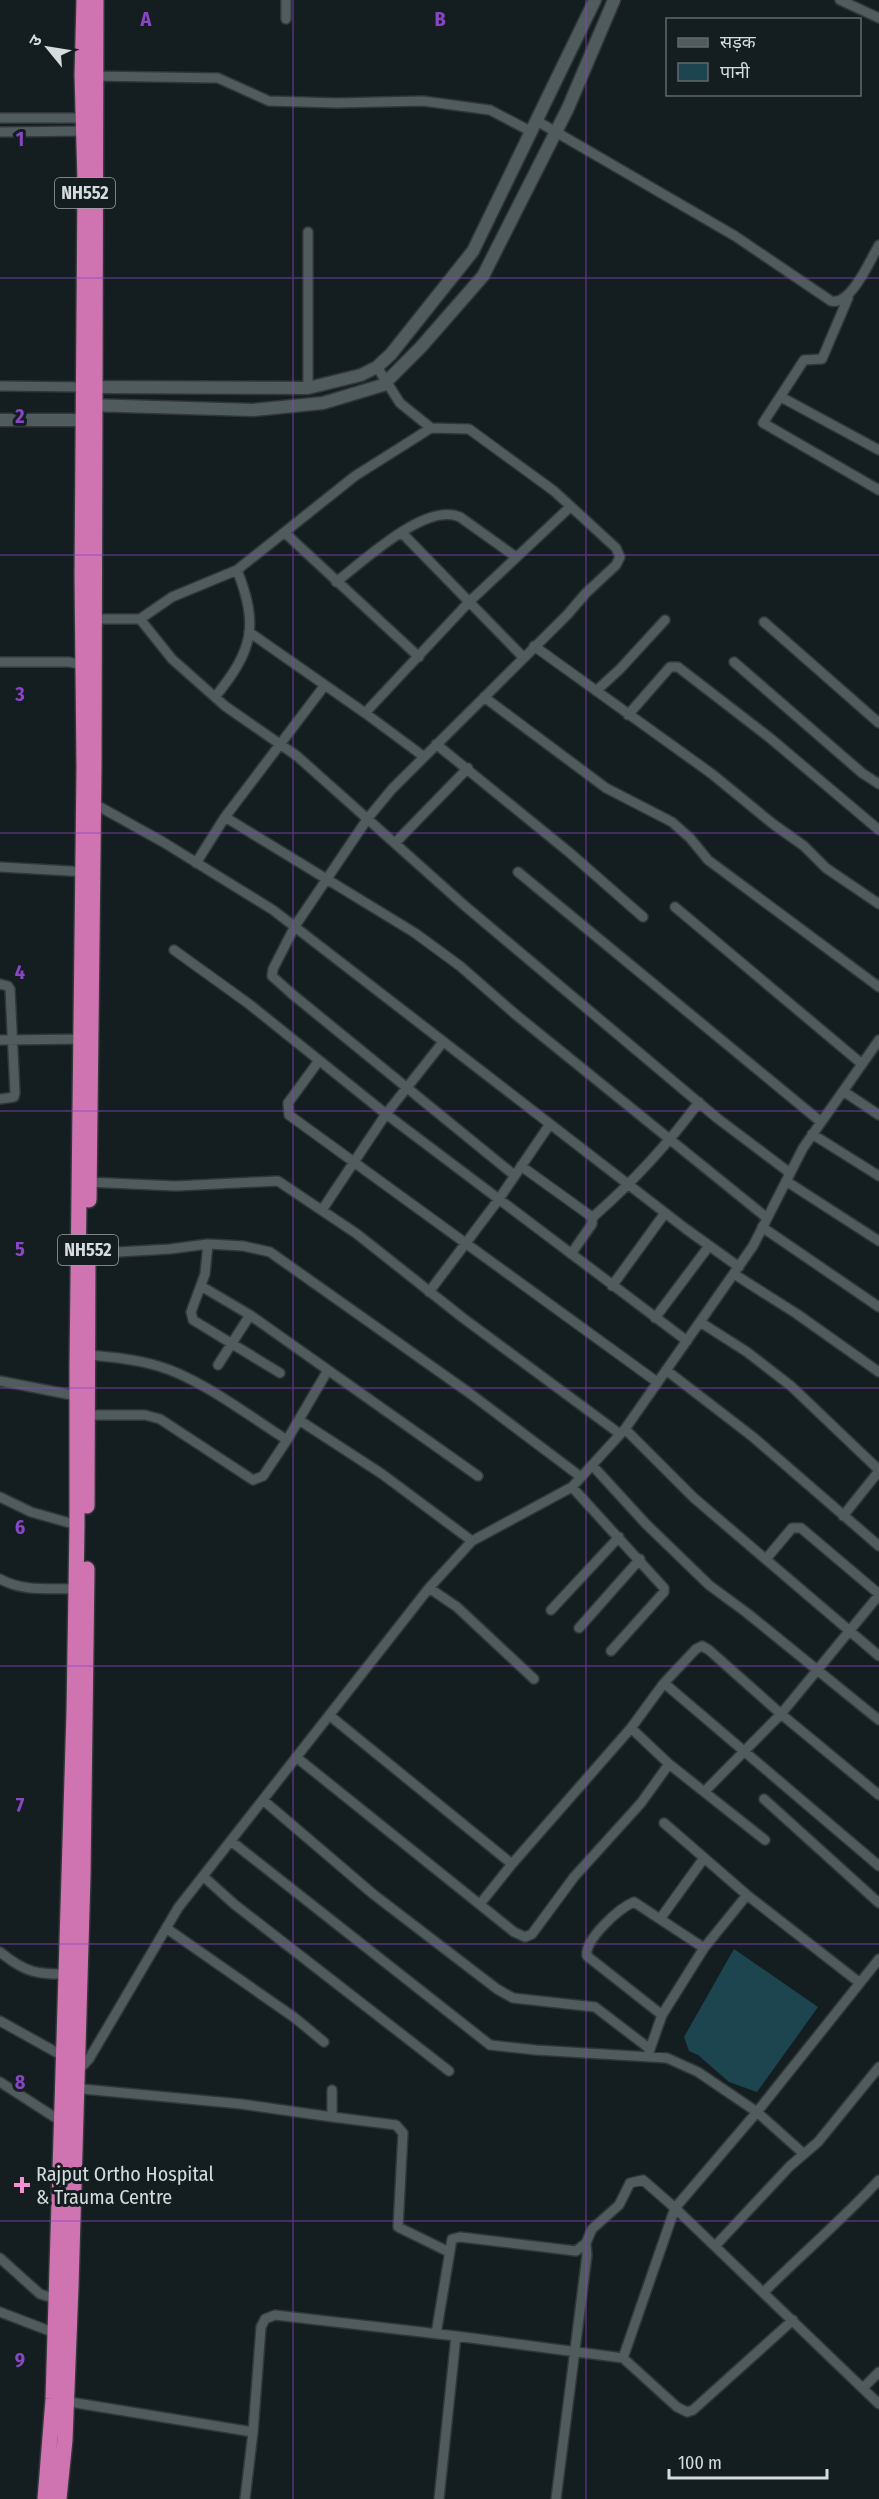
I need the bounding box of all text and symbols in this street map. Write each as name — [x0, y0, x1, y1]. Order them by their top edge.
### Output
text: A — [140, 7, 153, 31]
text: B — [434, 7, 446, 31]
north arrow — [18, 18, 78, 78]
legend — [666, 18, 861, 96]
text: उ — [25, 31, 46, 50]
text: सड़क — [720, 31, 757, 53]
text: पानी — [720, 61, 750, 83]
text: 1 — [16, 127, 24, 151]
road number: NH552 — [55, 178, 115, 208]
text: 2 — [14, 404, 25, 428]
text: 3 — [14, 682, 25, 706]
text: 4 — [15, 960, 25, 984]
road number: NH552 — [58, 1235, 118, 1265]
text: 5 — [15, 1237, 25, 1261]
text: 6 — [15, 1515, 25, 1539]
text: 7 — [16, 1793, 25, 1817]
text: 8 — [15, 2070, 26, 2094]
place label: Rajput Ortho Hospital & Trauma Centre — [36, 2162, 214, 2209]
marker: Rajput Ortho Hospital & Trauma Centre — [13, 2176, 31, 2194]
text: 9 — [15, 2348, 25, 2372]
scale bar — [669, 2442, 826, 2480]
text: 100 m — [678, 2452, 722, 2474]

